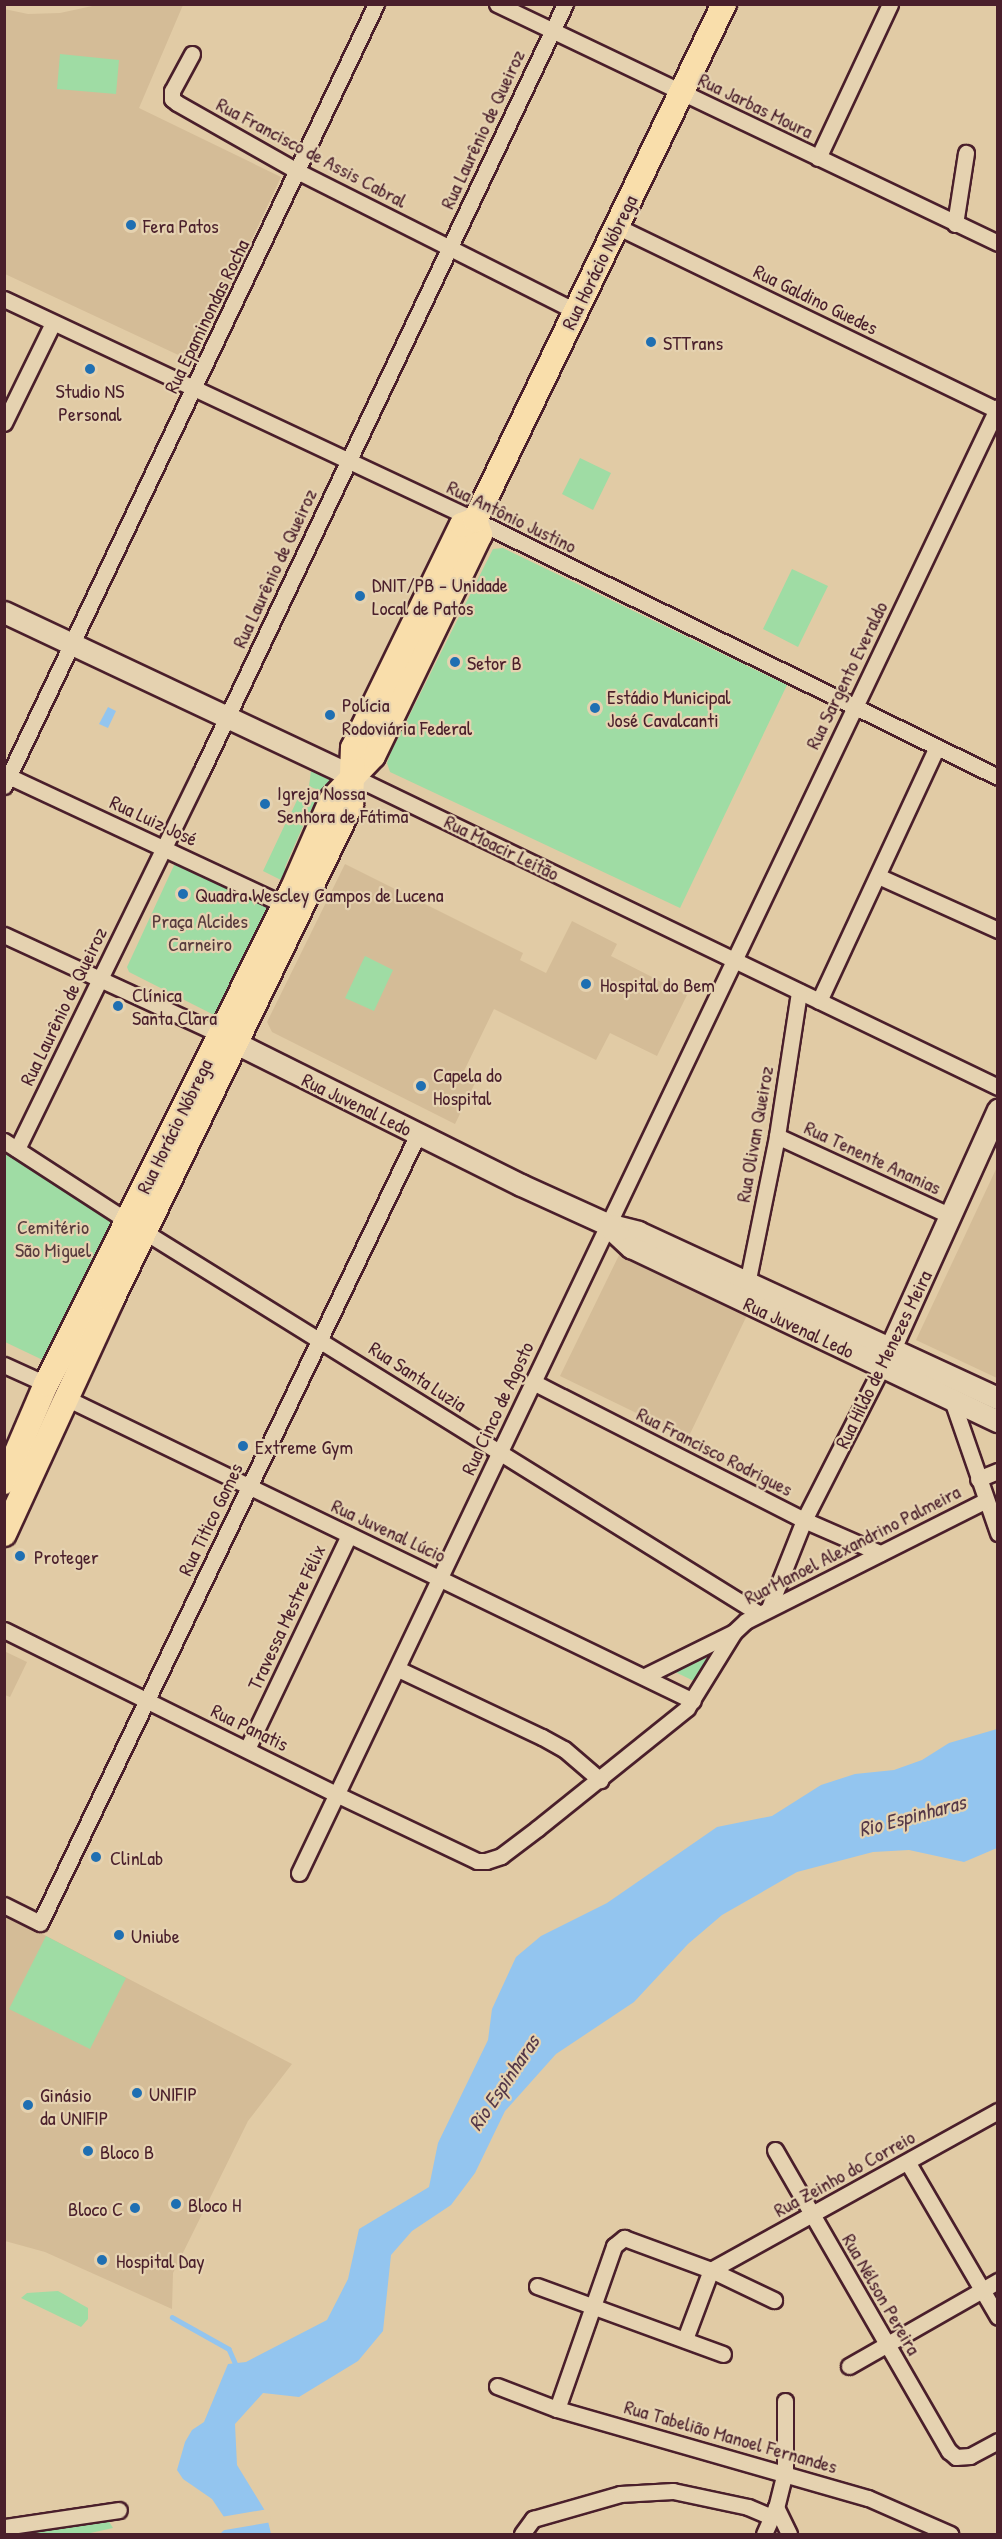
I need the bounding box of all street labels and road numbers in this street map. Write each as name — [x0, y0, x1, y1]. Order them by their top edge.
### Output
street label: Rua Laurênio de Queiroz — [435, 46, 529, 212]
street label: Rua Jarbas Moura — [695, 67, 817, 143]
street label: Rua Francisco de Assis Cabral — [213, 92, 411, 212]
street label: Rua Horácio Nóbrega — [556, 191, 642, 333]
street label: Rua Epaminondas Rocha — [158, 235, 254, 397]
street label: Rua Galdino Guedes — [750, 259, 882, 339]
street label: Rua Antônio Justino — [443, 474, 581, 558]
street label: Rua Laurênio de Queiroz — [227, 485, 321, 651]
street label: Rua Sargento Everaldo — [800, 597, 892, 753]
street label: Rua Luiz José — [106, 789, 202, 851]
street label: Rua Moacir Leitão — [441, 809, 563, 885]
street label: Rua Laurênio de Queiroz — [14, 923, 112, 1089]
street label: Rua Horácio Nóbrega — [131, 1055, 217, 1197]
street label: Rua Olivan Queiroz — [730, 1064, 778, 1204]
street label: Rua Juvenal Ledo — [298, 1067, 416, 1141]
street label: Rua Tenente Ananias — [801, 1115, 945, 1199]
street label: Rua Hildo de Menezes Meira — [829, 1266, 937, 1452]
street label: Rua Juvenal Ledo — [740, 1291, 858, 1363]
street label: Rua Santa Luzia — [365, 1336, 471, 1416]
street label: Rua Cinco de Agosto — [456, 1338, 538, 1478]
street label: Rua Francisco Rodrigues — [633, 1401, 797, 1501]
street label: Rua Titico Gomes — [172, 1459, 248, 1579]
street label: Rua Manoel Alexandrino Palmeira — [740, 1479, 964, 1609]
street label: Rua Juvenal Lúcio — [328, 1493, 450, 1567]
street label: Travessa Mestre Félix — [242, 1541, 330, 1693]
street label: Rua Panatis — [207, 1698, 293, 1756]
street label: Rua Zeinho do Correio — [769, 2124, 919, 2222]
street label: Rua Nélson Pereira — [838, 2229, 926, 2359]
street label: Rua Tabelião Manoel Fernandes — [622, 2394, 840, 2478]

